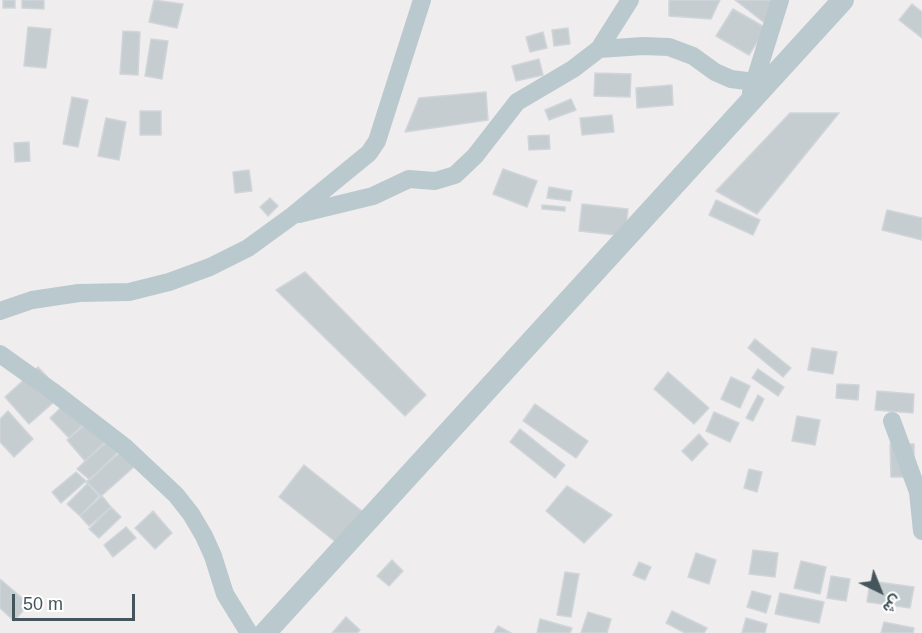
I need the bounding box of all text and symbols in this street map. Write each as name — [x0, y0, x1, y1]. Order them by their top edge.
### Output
north arrow — [850, 561, 910, 621]
scale bar — [15, 582, 138, 620]
text: ش — [880, 592, 905, 617]
text: 50 m — [23, 594, 63, 614]

